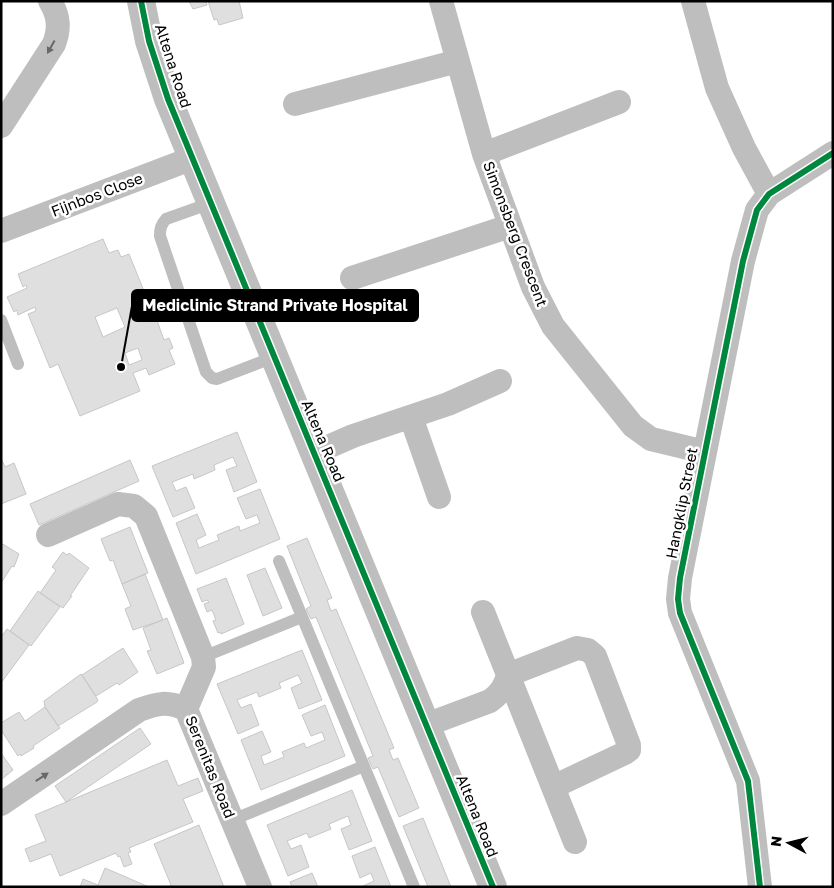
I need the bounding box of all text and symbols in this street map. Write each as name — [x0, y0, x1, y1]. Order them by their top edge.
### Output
street label: Altena Road — [152, 21, 196, 110]
one-way arrow — [47, 40, 56, 53]
street label: Simonsberg Crescent — [480, 158, 552, 309]
street label: Fijnbos Close — [48, 168, 145, 220]
callout: Mediclinic Strand Private Hospital — [132, 290, 418, 321]
text: Mediclinic Strand Private Hospital — [142, 295, 408, 315]
street label: Altena Road — [299, 397, 349, 484]
street label: Hangklip Street — [661, 446, 701, 560]
street label: Serenitas Road — [182, 713, 240, 820]
one-way arrow — [35, 772, 48, 782]
street label: Altena Road — [453, 772, 503, 859]
north arrow — [764, 818, 814, 868]
text: N — [767, 835, 785, 848]

